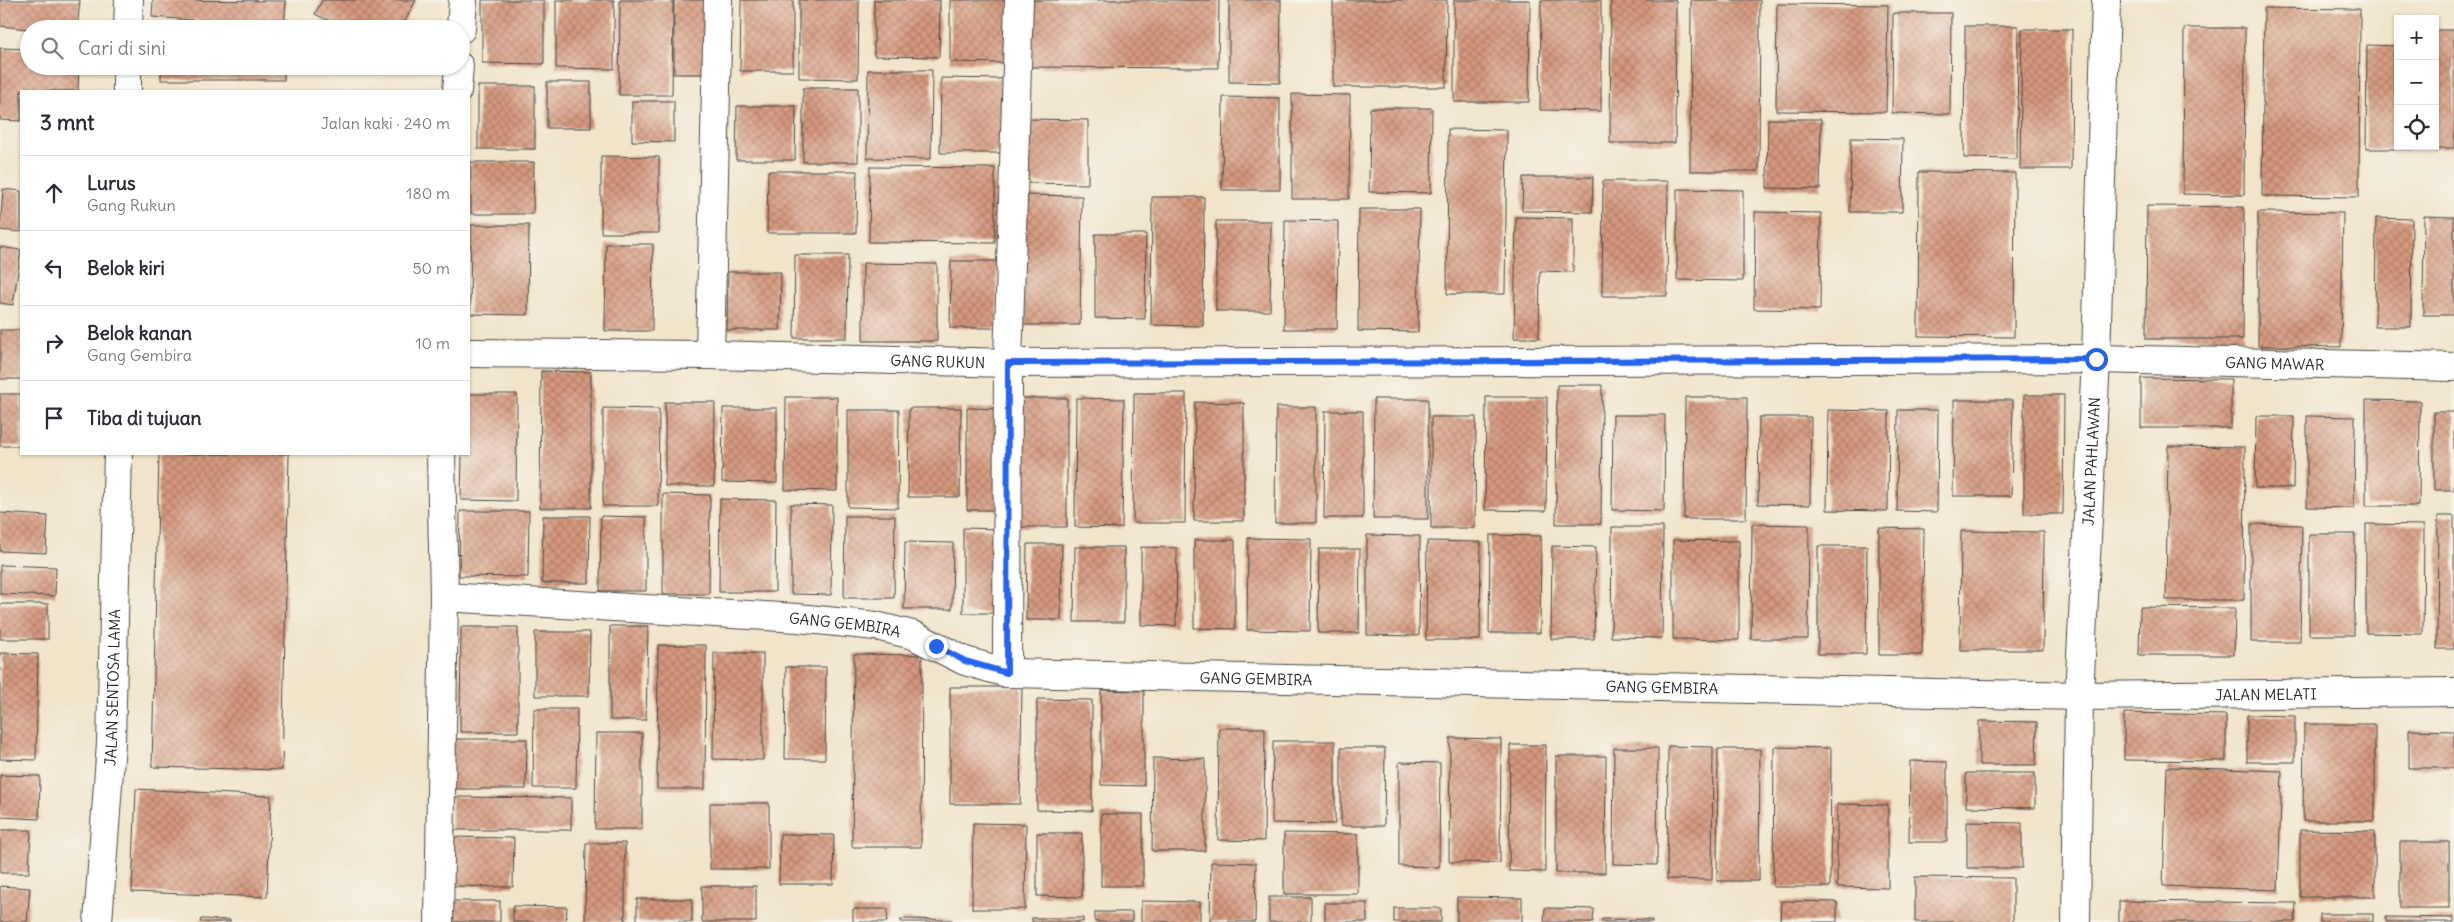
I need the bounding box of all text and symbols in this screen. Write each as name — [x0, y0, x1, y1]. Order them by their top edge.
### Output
map controls — [2394, 15, 2439, 150]
button: + — [2394, 15, 2439, 60]
search box — [20, 20, 470, 75]
icon: search — [38, 34, 66, 62]
text: Cari di sini — [78, 36, 166, 60]
button: − — [2394, 60, 2439, 105]
button: locate — [2394, 105, 2439, 150]
text: 3 mnt — [40, 109, 94, 136]
text: Jalan kaki · 240 m — [321, 113, 450, 133]
text: Lurus — [87, 171, 136, 195]
icon: ahead — [40, 179, 68, 207]
text: 180 m — [406, 183, 450, 203]
text: Gang Rukun — [87, 195, 176, 215]
icon: left — [40, 254, 68, 282]
text: Belok kiri — [87, 256, 165, 280]
text: 50 m — [412, 258, 450, 278]
text: Belok kanan — [87, 321, 192, 345]
icon: right — [40, 329, 68, 357]
text: 10 m — [415, 333, 450, 353]
text: Gang Gembira — [87, 345, 192, 365]
route start — [2085, 348, 2108, 371]
street label: GANG RUKUN — [890, 350, 986, 372]
street label: GANG MAWAR — [2225, 352, 2325, 374]
street label: JALAN PAHLAWAN — [2078, 396, 2104, 526]
icon: arrive — [40, 404, 68, 432]
text: Tiba di tujuan — [87, 406, 202, 430]
street label: JALAN SENTOSA LAMA — [100, 608, 124, 767]
street label: GANG GEMBIRA — [789, 608, 903, 641]
route end — [925, 635, 948, 658]
street label: GANG GEMBIRA — [1200, 668, 1313, 689]
street label: GANG GEMBIRA — [1605, 676, 1719, 698]
street label: JALAN MELATI — [2215, 684, 2317, 704]

